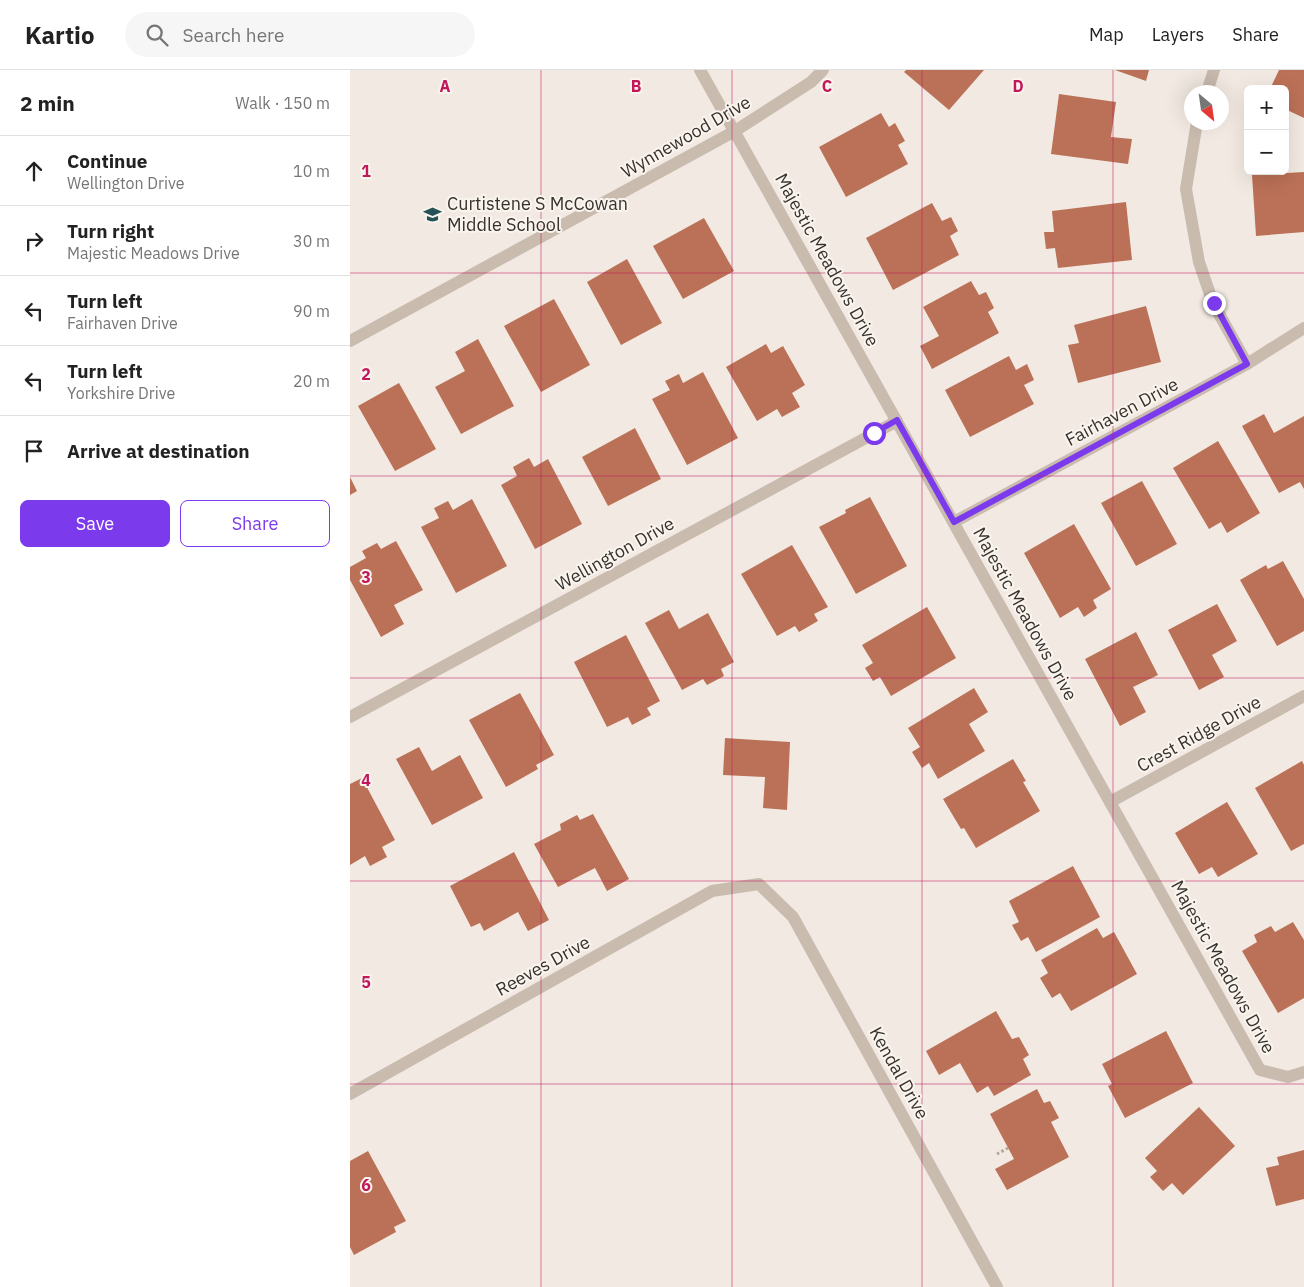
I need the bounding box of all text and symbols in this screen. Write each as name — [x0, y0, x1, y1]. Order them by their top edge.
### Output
search box — [125, 12, 475, 57]
text: Kartio — [25, 19, 95, 51]
icon: search — [143, 21, 171, 49]
text: Search here — [183, 23, 284, 47]
text: Map — [1089, 23, 1124, 46]
text: Layers — [1152, 23, 1204, 46]
text: Share — [1232, 23, 1279, 46]
text: A — [440, 76, 451, 96]
text: B — [631, 76, 642, 96]
text: C — [822, 76, 832, 96]
text: D — [1012, 76, 1024, 96]
north arrow — [1184, 85, 1229, 130]
map controls — [1244, 85, 1289, 175]
button: + — [1244, 85, 1289, 130]
text: 2 min — [20, 89, 75, 117]
street label: Wynnewood Drive — [617, 90, 755, 183]
text: Walk · 150 m — [235, 93, 330, 113]
button: − — [1244, 130, 1289, 175]
text: Continue — [67, 149, 147, 173]
icon: ahead — [20, 157, 48, 185]
text: 10 m — [293, 161, 330, 181]
text: 1 — [361, 161, 371, 181]
street label: Majestic Meadows Drive — [770, 169, 885, 350]
text: Wellington Drive — [67, 173, 184, 193]
place label: Curtistene S McCowan Middle School — [447, 192, 628, 236]
school or university icon: Curtistene S McCowan Middle School — [423, 204, 443, 224]
text: Turn right — [67, 219, 154, 243]
icon: right — [20, 227, 48, 255]
text: 30 m — [293, 231, 330, 251]
text: Majestic Meadows Drive — [67, 243, 240, 263]
text: Turn left — [67, 289, 143, 313]
route end — [1203, 292, 1226, 315]
icon: left — [20, 297, 48, 325]
text: 90 m — [293, 301, 330, 321]
text: Fairhaven Drive — [67, 313, 178, 333]
text: Turn left — [67, 359, 143, 383]
text: 2 — [361, 364, 371, 384]
icon: left — [20, 367, 48, 395]
text: 20 m — [293, 371, 330, 391]
street label: Fairhaven Drive — [1061, 372, 1182, 451]
text: Yorkshire Drive — [67, 383, 175, 403]
route start — [863, 422, 886, 445]
icon: arrive — [20, 437, 48, 465]
text: Arrive at destination — [67, 439, 250, 463]
button: Save — [20, 500, 170, 547]
button: Share — [180, 500, 330, 547]
street label: Wellington Drive — [551, 511, 678, 596]
street label: Majestic Meadows Drive — [968, 523, 1083, 704]
text: 3 — [361, 567, 371, 587]
street label: Crest Ridge Drive — [1133, 690, 1265, 777]
text: 4 — [361, 770, 371, 790]
street label: Majestic Meadows Drive — [1166, 876, 1281, 1057]
street label: Reeves Drive — [492, 930, 594, 1001]
text: 5 — [361, 972, 371, 992]
street label: Kendal Drive — [865, 1023, 934, 1123]
text: 6 — [361, 1175, 371, 1195]

